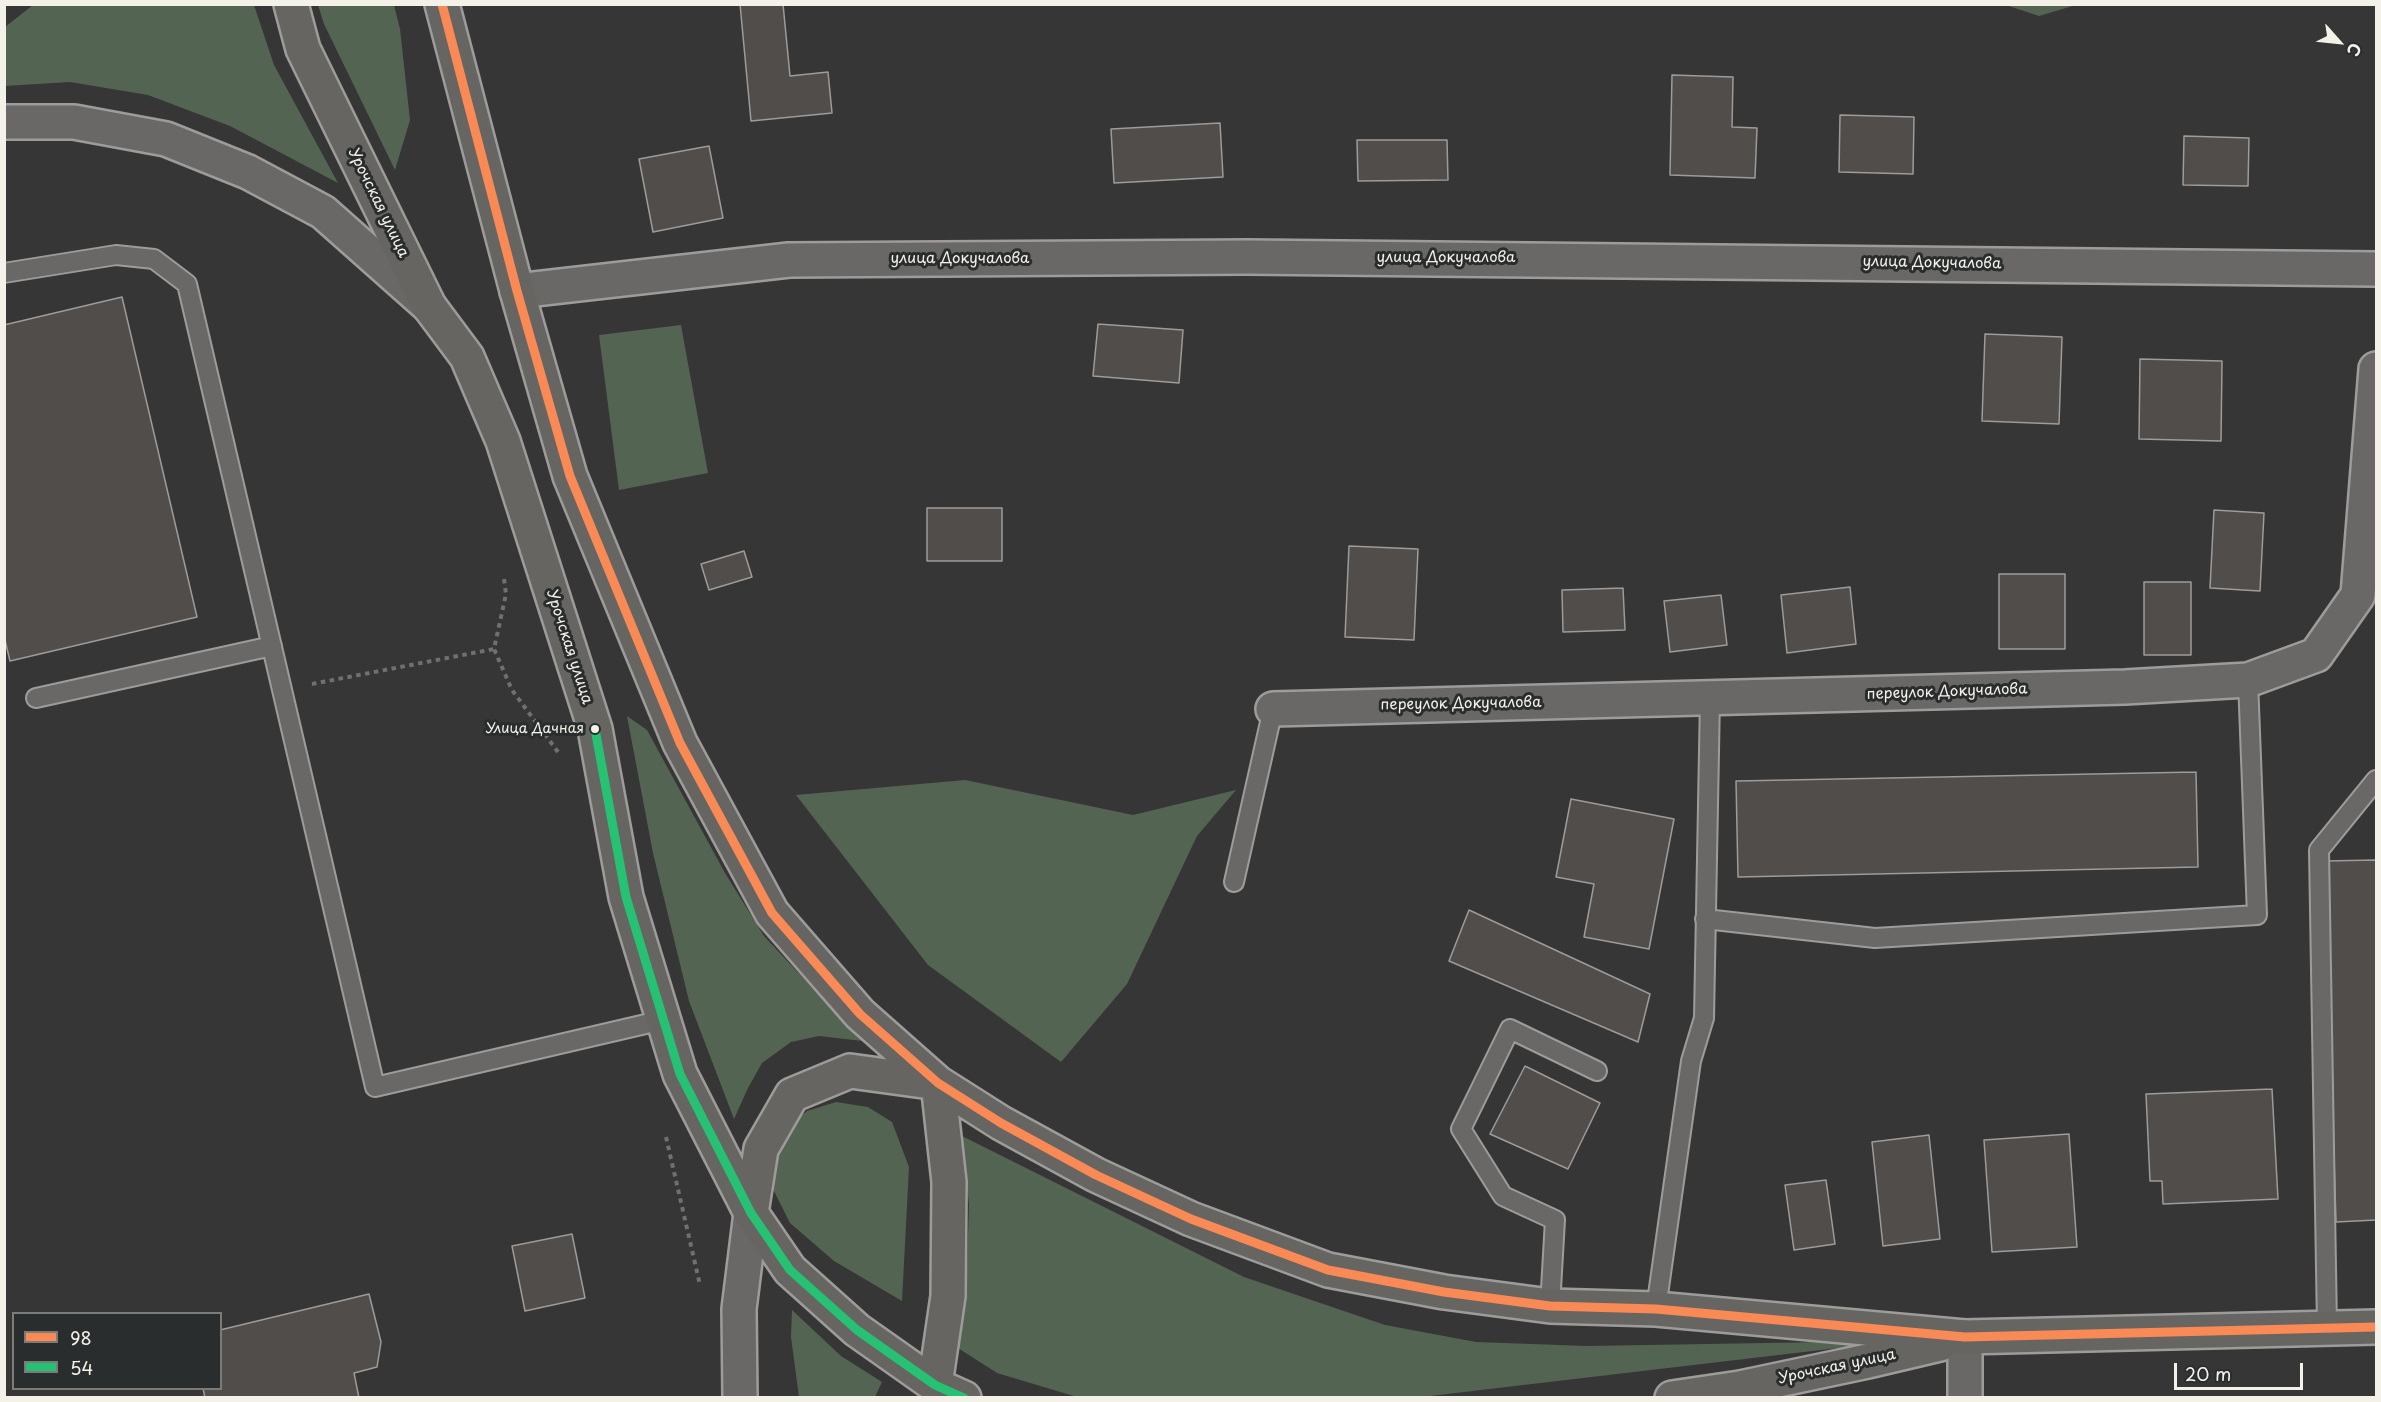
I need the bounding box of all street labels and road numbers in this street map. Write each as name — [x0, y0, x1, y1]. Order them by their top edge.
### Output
street label: Урочская улица — [344, 146, 412, 260]
street label: улица Докучалова — [1377, 249, 1515, 267]
street label: улица Докучалова — [891, 250, 1029, 268]
street label: улица Докучалова — [1862, 253, 2002, 273]
street label: Урочская улица — [542, 588, 596, 706]
street label: переулок Докучалова — [1866, 680, 2028, 704]
street label: переулок Докучалова — [1380, 694, 1542, 714]
street label: Урочская улица — [1777, 1346, 1897, 1388]

